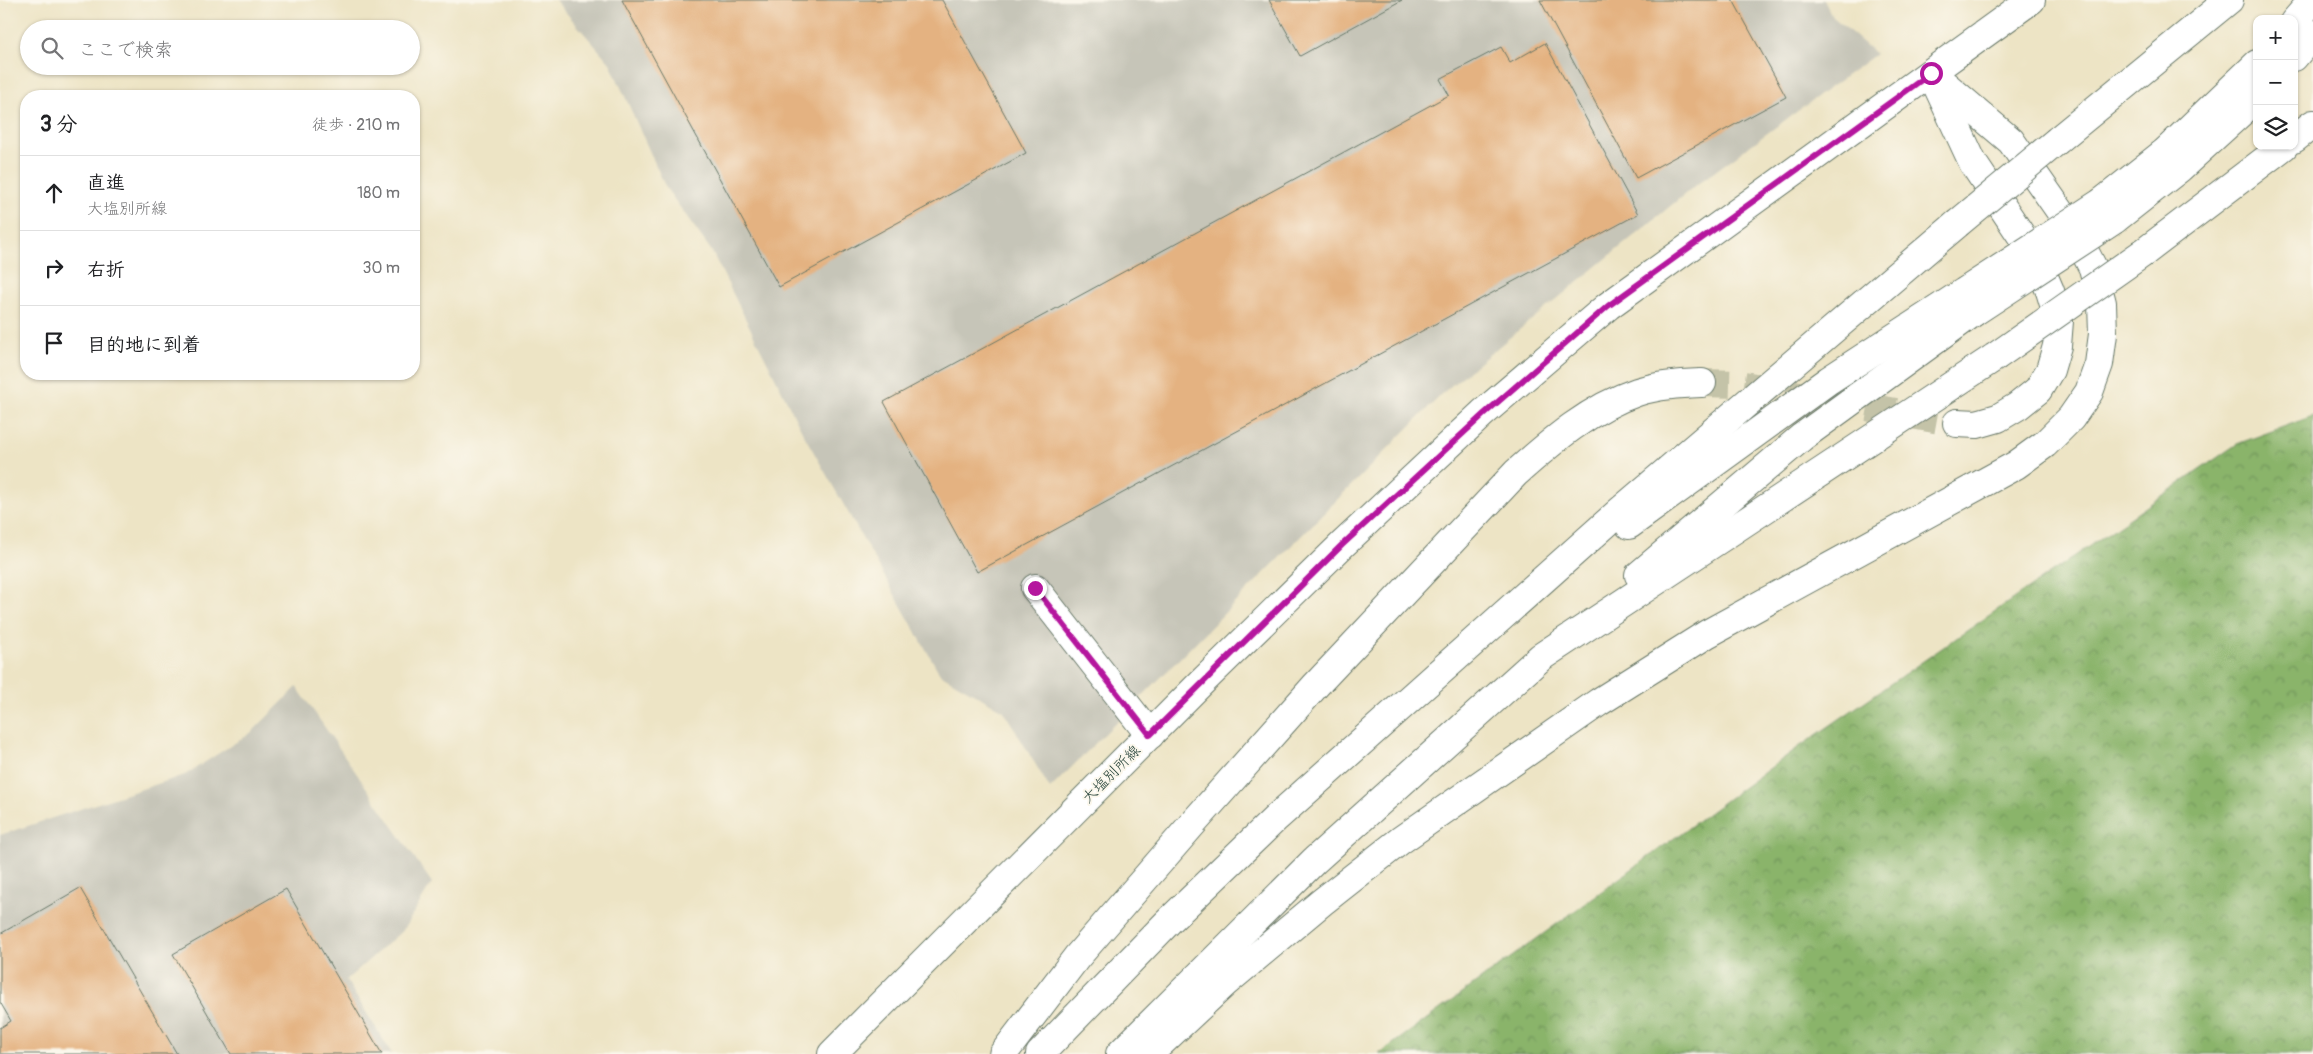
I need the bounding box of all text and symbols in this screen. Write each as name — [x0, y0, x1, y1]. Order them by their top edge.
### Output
map controls — [2253, 15, 2298, 150]
button: + — [2253, 15, 2298, 60]
search box — [20, 20, 420, 75]
icon: search — [38, 34, 66, 62]
text: ここで検索 — [78, 38, 173, 62]
button: − — [2253, 60, 2298, 105]
route start — [1920, 62, 1943, 85]
button: layers — [2253, 105, 2298, 150]
text: 3 分 — [40, 111, 77, 138]
text: 徒歩 · 210 m — [312, 115, 400, 135]
text: 直進 — [87, 171, 125, 195]
icon: ahead — [40, 179, 68, 207]
text: 180 m — [357, 183, 400, 203]
text: 大塩別所線 — [87, 199, 167, 219]
icon: right — [40, 254, 68, 282]
text: 右折 — [87, 258, 125, 282]
text: 30 m — [362, 258, 400, 278]
icon: arrive — [40, 329, 68, 357]
text: 目的地に到着 — [87, 333, 201, 357]
route end — [1024, 577, 1047, 600]
street label: 大塩別所線 — [1078, 741, 1145, 808]

